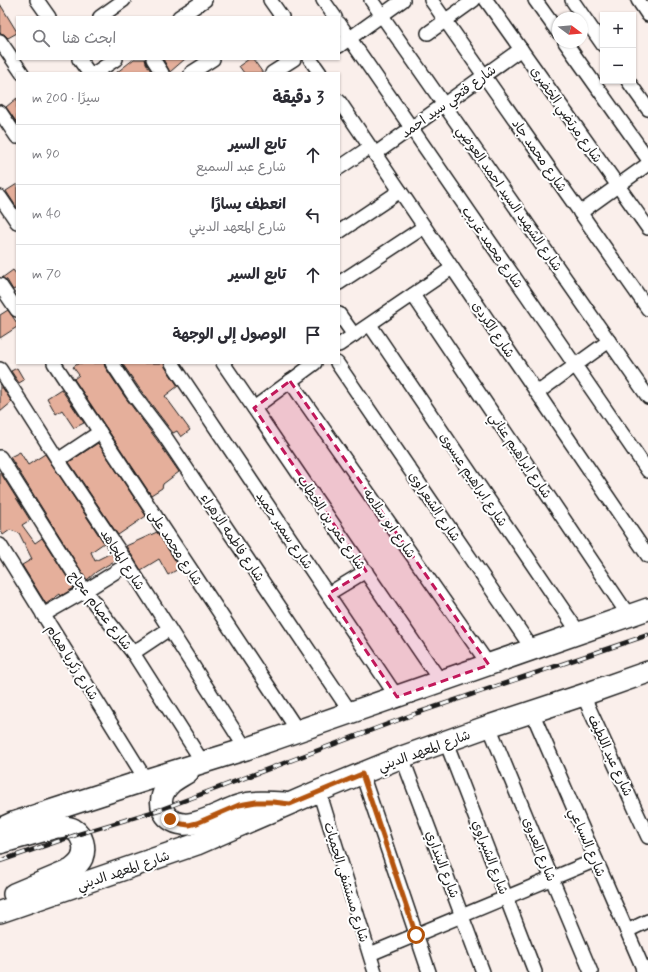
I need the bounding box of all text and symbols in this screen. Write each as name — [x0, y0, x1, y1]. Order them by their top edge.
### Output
north arrow — [552, 12, 588, 48]
map controls — [600, 12, 636, 84]
button: + — [600, 12, 636, 48]
search box — [16, 16, 340, 60]
icon: search — [30, 27, 52, 49]
text: ابحث هنا — [62, 29, 116, 49]
button: − — [600, 48, 636, 84]
street label: شارع فتحي سيد احمد — [398, 62, 501, 144]
street label: شارع مرتضي الخضرى — [524, 63, 605, 168]
text: 3 دقيقة — [273, 87, 324, 109]
text: سيرًا · 200 m — [32, 90, 100, 107]
street label: شارع محمد جاد — [507, 116, 570, 196]
street label: شارع الشهيد السيد احمد العوضي — [450, 123, 565, 276]
text: تابع السير — [228, 135, 286, 155]
icon: ahead — [302, 144, 324, 166]
text: 90 m — [32, 146, 60, 163]
text: شارع عبد السميع — [196, 159, 286, 176]
text: انعطف يسارًا — [211, 195, 286, 215]
icon: left — [302, 204, 324, 226]
street label: شارع محمد غريب — [457, 204, 526, 292]
text: 40 m — [32, 206, 61, 223]
text: شارع المعهد الديني — [189, 219, 286, 236]
icon: ahead — [302, 264, 324, 286]
text: تابع السير — [228, 265, 286, 285]
text: 70 m — [32, 266, 61, 283]
street label: شارع الكردى — [468, 298, 518, 361]
icon: arrive — [302, 324, 324, 346]
text: الوصول إلى الوجهة — [172, 325, 286, 345]
street label: شارع ابراهيم عناني — [483, 410, 555, 503]
street label: شارع ابراهيم عيسوى — [434, 430, 511, 531]
street label: شارع الشعراوى — [404, 468, 464, 545]
street label: شارع عمر بن الخطاب — [293, 472, 369, 574]
street label: شارع ابو سلامه — [359, 486, 419, 562]
street label: شارع سمير حميد — [252, 489, 316, 573]
street label: شارع فاطمه الزهراء — [196, 491, 268, 585]
street label: شارع محمد على — [144, 507, 205, 589]
street label: شارع المجاهد — [96, 526, 148, 594]
street label: شارع عصام عجاج — [64, 568, 135, 654]
street label: شارع زكريا همام — [41, 622, 102, 704]
street label: شارع عبد اللطيف — [583, 712, 636, 799]
street label: شارع المعهد الديني — [376, 727, 474, 778]
street label: شارع السباعي — [563, 805, 609, 881]
route end — [161, 810, 179, 828]
street label: شارع العدوى — [518, 815, 559, 884]
street label: شارع الشبراوي — [468, 818, 512, 897]
street label: شارع مستشفى الحميات — [319, 820, 372, 945]
street label: شارع البنداري — [421, 828, 462, 901]
street label: شارع المعهد الديني — [75, 848, 173, 897]
route start — [407, 926, 425, 944]

